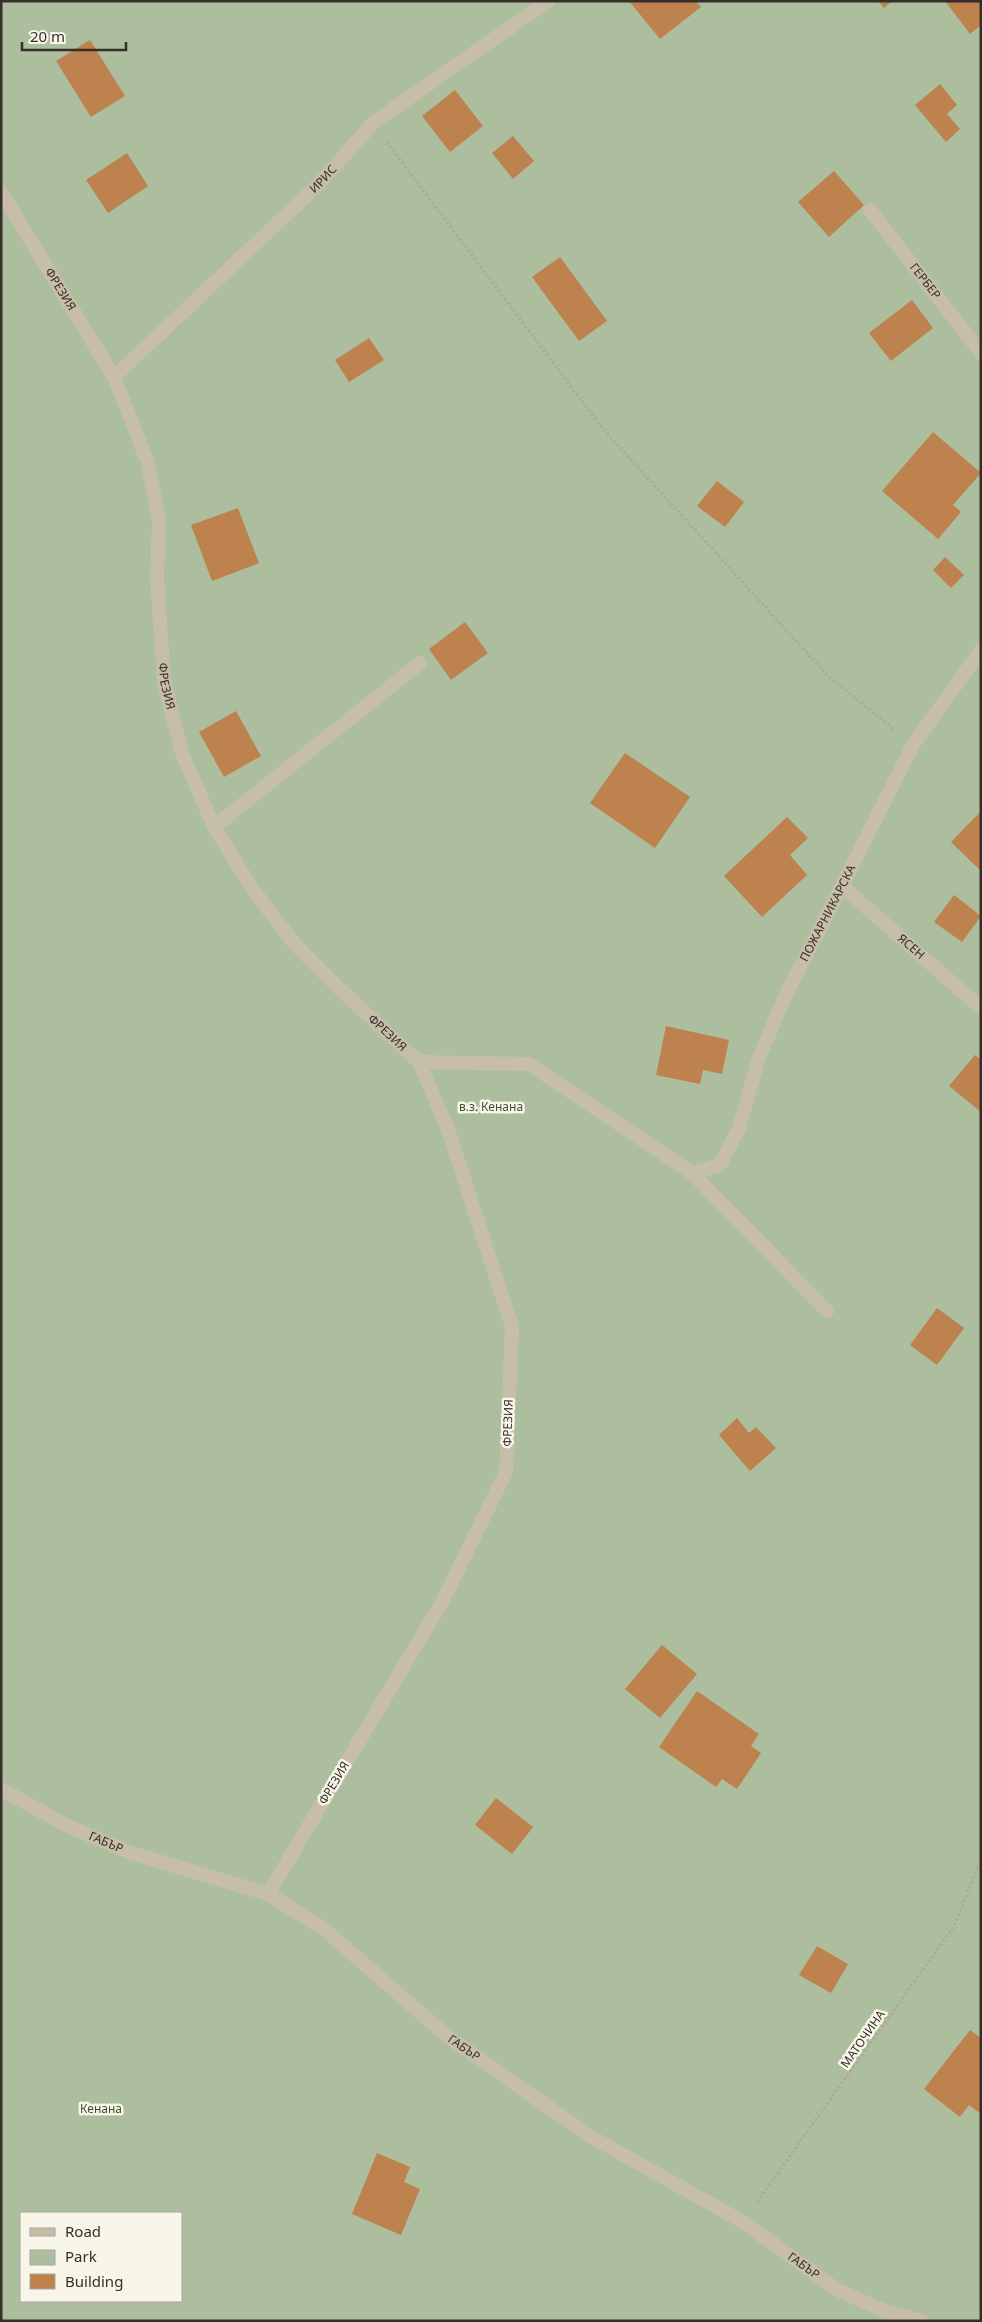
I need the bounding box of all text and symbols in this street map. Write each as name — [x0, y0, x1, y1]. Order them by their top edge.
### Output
scale bar — [22, 20, 126, 52]
text: 20 m — [30, 26, 65, 46]
street label: ИРИС — [305, 161, 340, 197]
street label: ГЕРБЕР — [906, 259, 945, 302]
street label: ФРЕЗИЯ — [41, 264, 80, 314]
street label: ФРЕЗИЯ — [155, 662, 180, 711]
street label: ПОЖАРНИКАРСКА — [795, 861, 860, 964]
street label: ЯСЕН — [894, 930, 929, 963]
street label: ФРЕЗИЯ — [364, 1010, 411, 1055]
park label: в.з. Кенана — [459, 1098, 523, 1115]
street label: ФРЕЗИЯ — [498, 1399, 517, 1447]
street label: ФРЕЗИЯ — [314, 1758, 353, 1807]
street label: ГАБЪР — [86, 1827, 126, 1857]
street label: МАТОЧИНА — [836, 2006, 889, 2071]
street label: ГАБЪР — [445, 2030, 484, 2065]
park label: Кенана — [80, 2100, 122, 2117]
legend — [20, 2212, 182, 2302]
text: Road — [65, 2221, 101, 2241]
text: Park — [65, 2246, 97, 2266]
street label: ГАБЪР — [784, 2248, 823, 2283]
text: Building — [65, 2271, 123, 2291]

